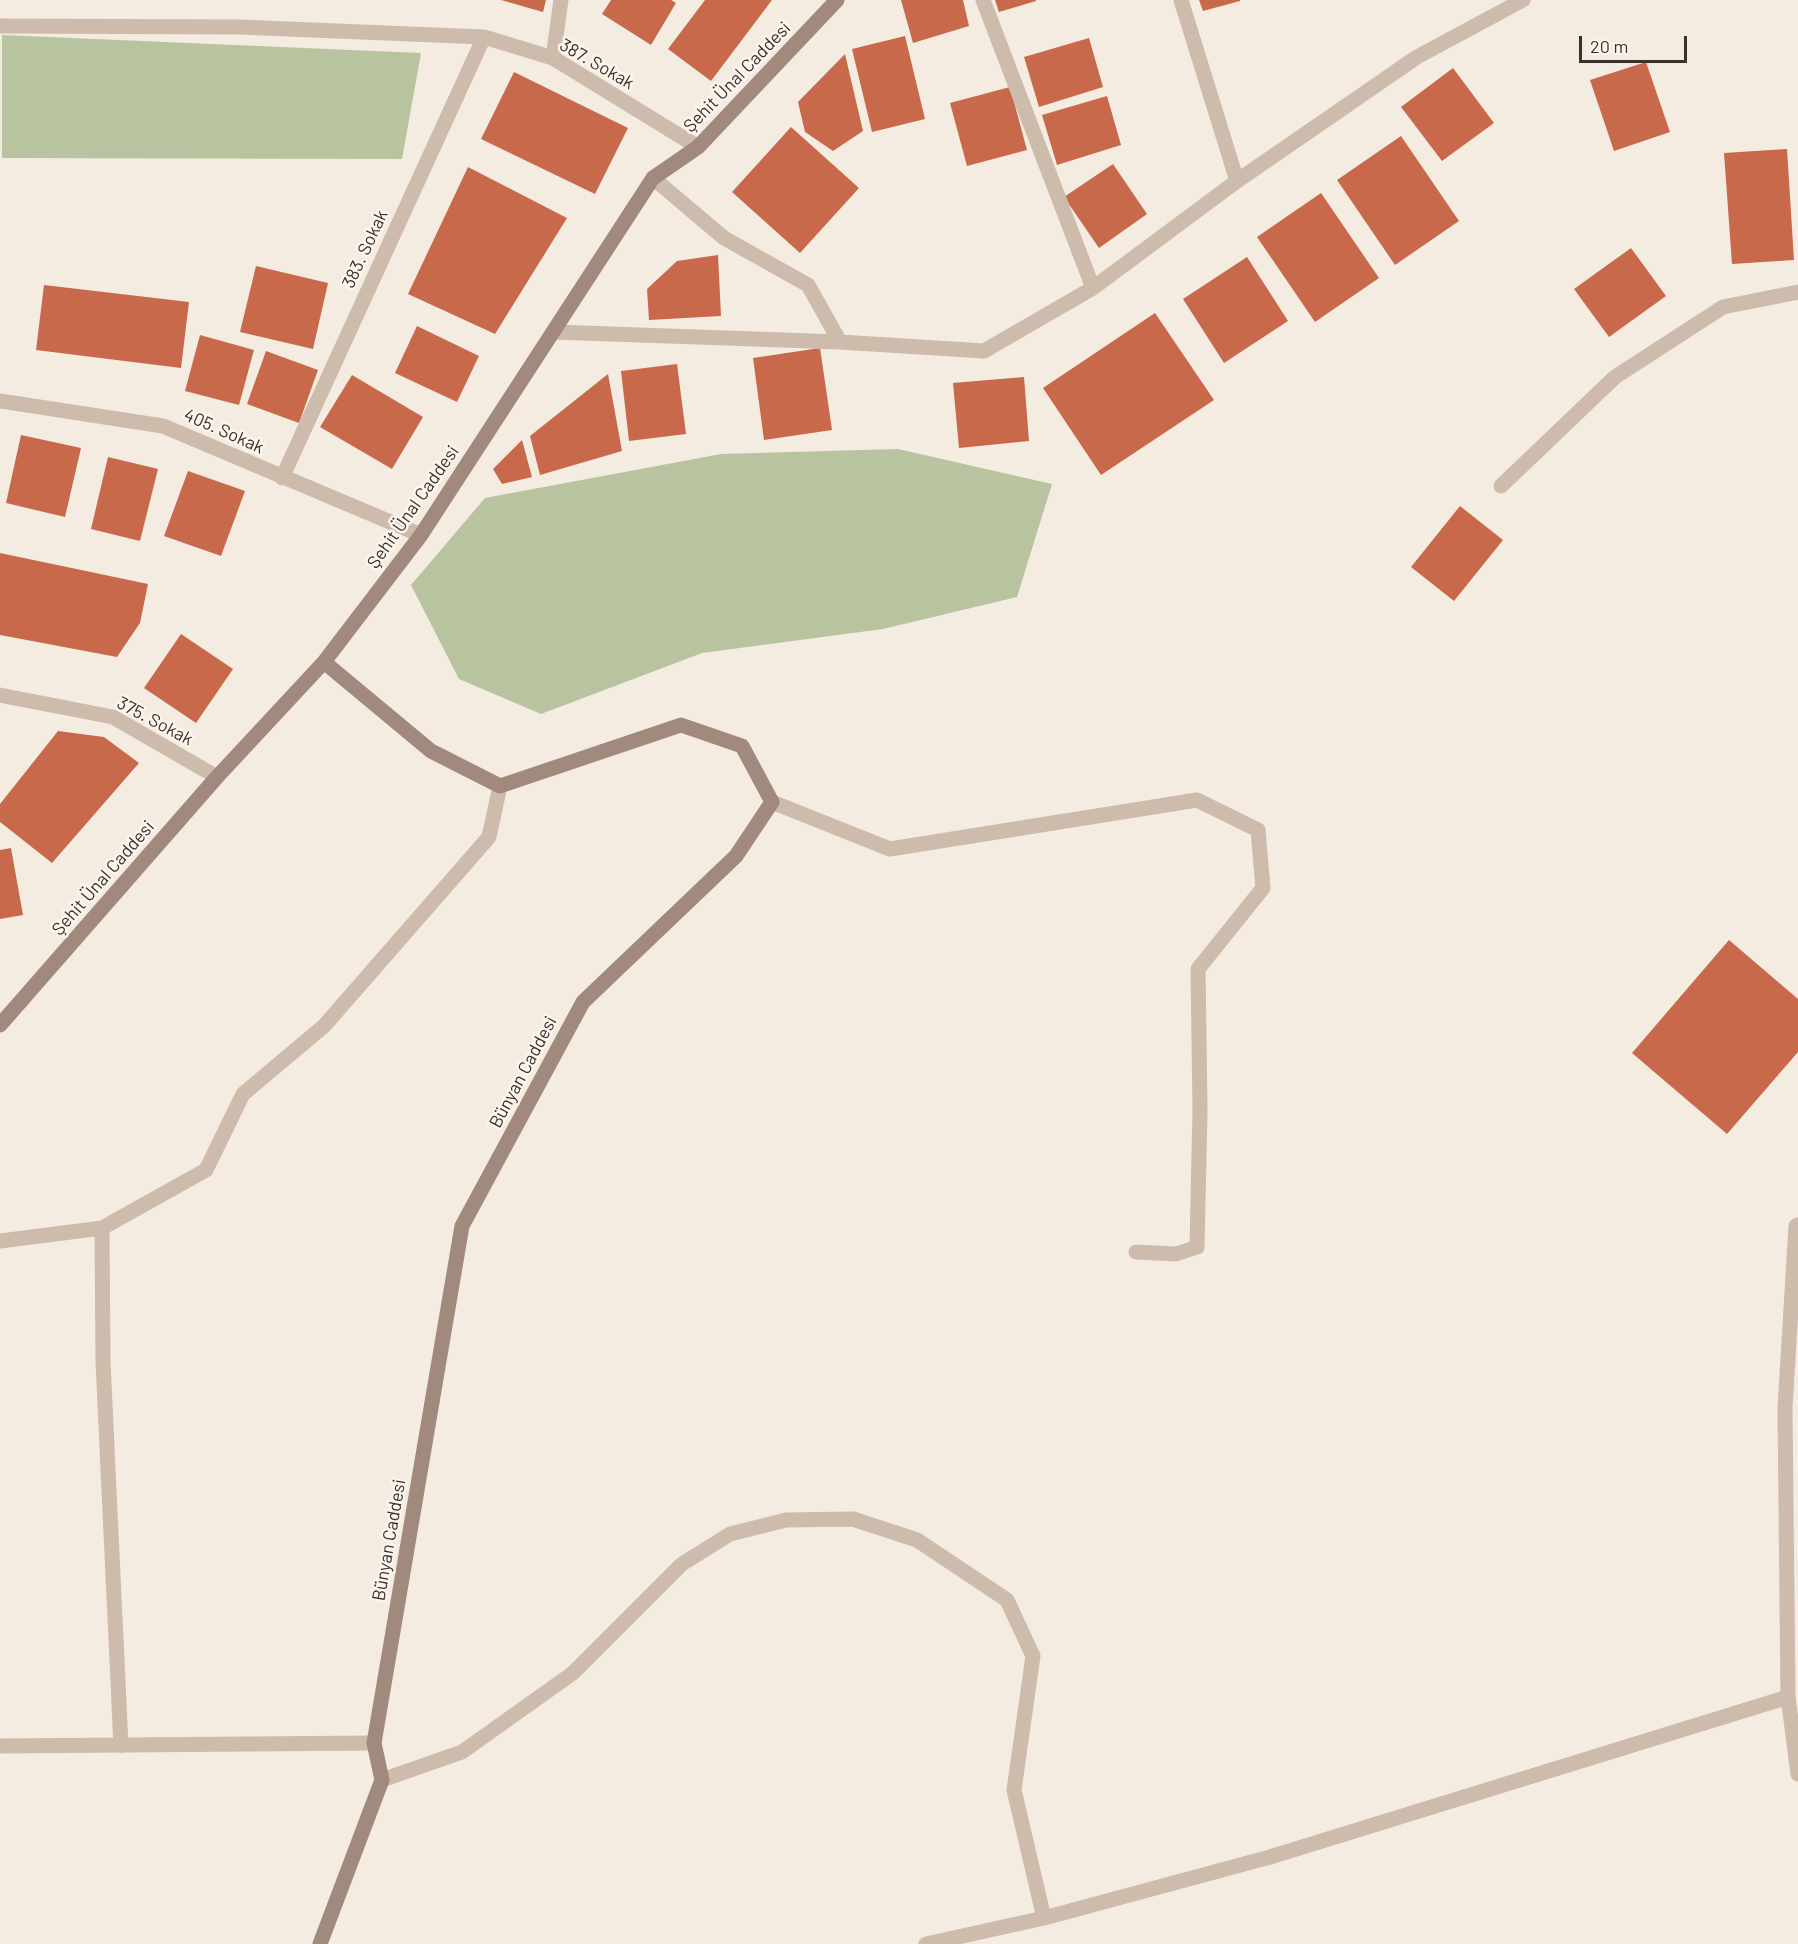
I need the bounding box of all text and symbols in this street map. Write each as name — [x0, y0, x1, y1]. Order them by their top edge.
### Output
street label: Şehit Ünal Caddesi — [679, 17, 795, 137]
scale bar — [1582, 24, 1690, 62]
street label: 387. Sokak — [556, 34, 638, 94]
text: 20 m — [1590, 35, 1628, 57]
street label: 383. Sokak — [337, 206, 393, 292]
street label: 405. Sokak — [181, 404, 267, 458]
street label: Şehit Ünal Caddesi — [363, 441, 463, 573]
street label: 375. Sokak — [113, 692, 197, 750]
street label: Şehit Ünal Caddesi — [47, 816, 159, 940]
street label: Bünyan Caddesi — [485, 1013, 561, 1131]
street label: Bünyan Caddesi — [368, 1477, 410, 1603]

